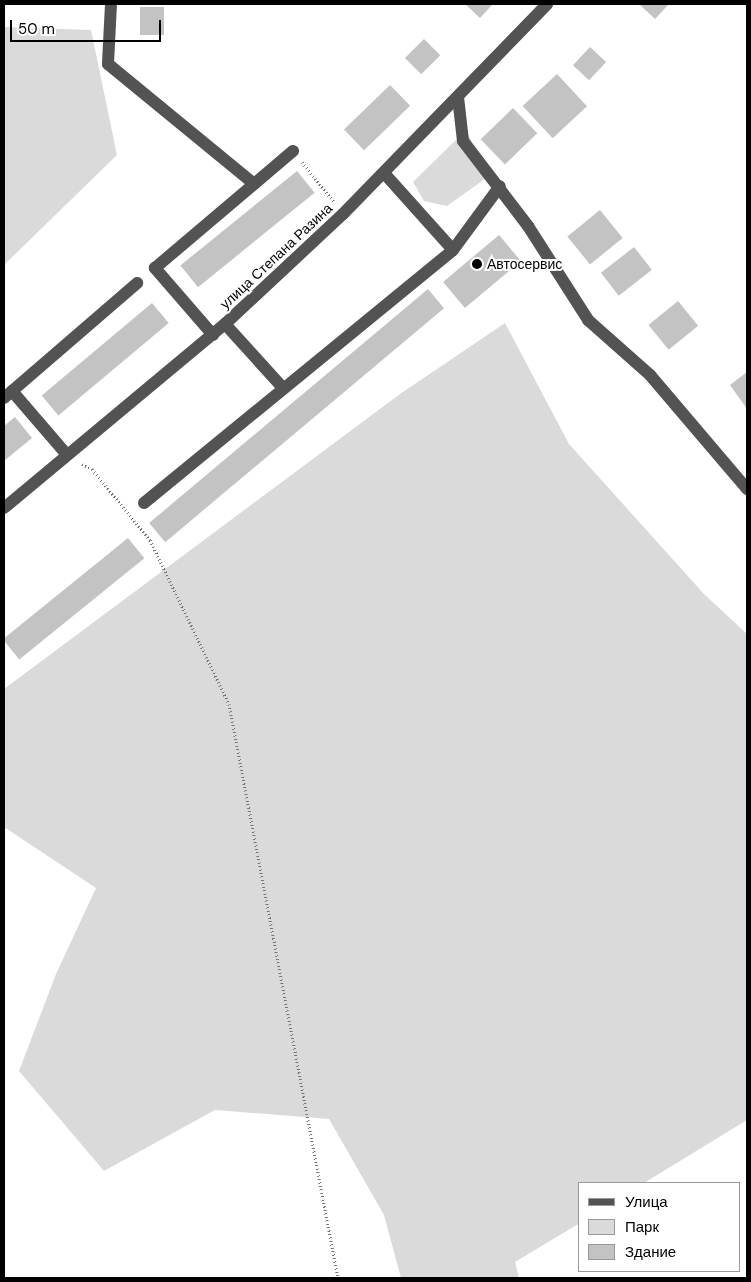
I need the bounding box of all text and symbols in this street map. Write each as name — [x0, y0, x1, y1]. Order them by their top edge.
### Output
scale bar — [12, 10, 164, 42]
text: 50 m — [18, 19, 55, 39]
street label: улица Степана Разина — [216, 200, 336, 312]
place label: Автосервис — [487, 256, 562, 272]
marker: Автосервис — [471, 258, 483, 270]
legend — [578, 1182, 741, 1272]
text: Улица — [625, 1192, 668, 1212]
text: Парк — [625, 1217, 659, 1237]
text: Здание — [625, 1242, 676, 1262]

